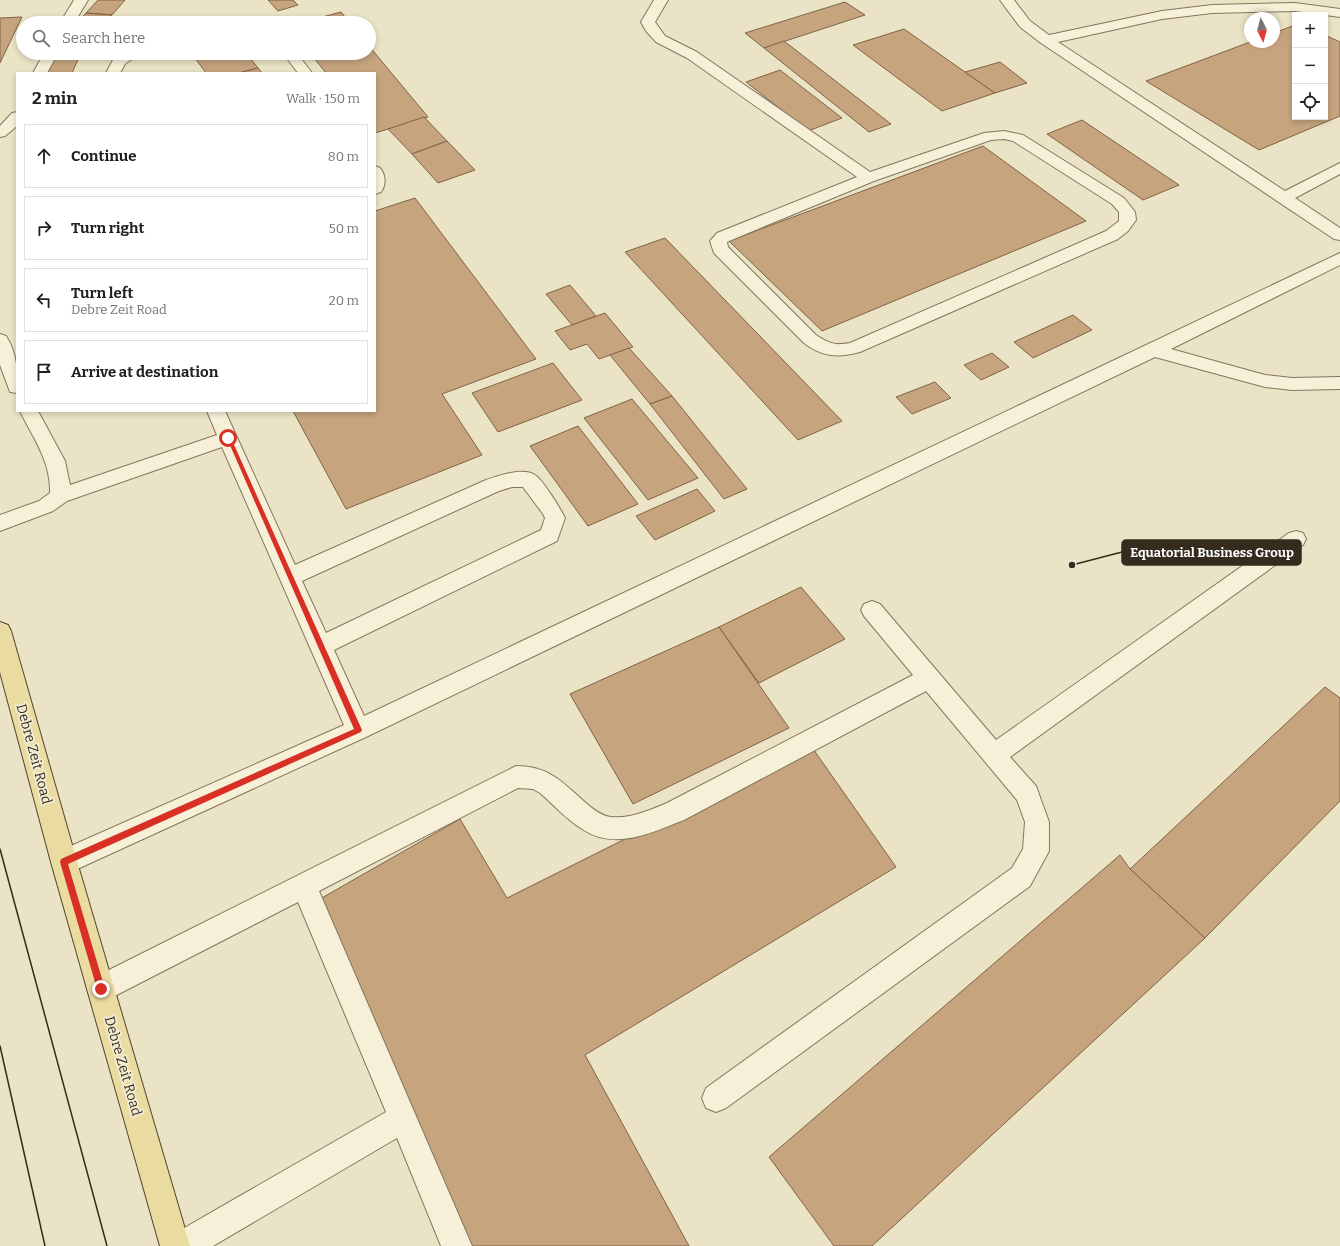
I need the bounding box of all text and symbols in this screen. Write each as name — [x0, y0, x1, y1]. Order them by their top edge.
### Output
north arrow — [1244, 12, 1280, 48]
map controls — [1292, 12, 1328, 120]
button: + — [1292, 12, 1328, 48]
search box — [16, 16, 376, 60]
icon: search — [30, 27, 52, 49]
text: Search here — [62, 29, 145, 47]
button: − — [1292, 48, 1328, 84]
button: locate — [1292, 84, 1328, 120]
text: 2 min — [32, 88, 77, 109]
text: Walk · 150 m — [286, 91, 360, 106]
icon: ahead — [33, 145, 55, 167]
text: Continue — [71, 147, 137, 165]
text: 80 m — [328, 149, 359, 164]
icon: right — [33, 217, 55, 239]
text: Turn right — [71, 219, 144, 237]
text: 50 m — [329, 221, 359, 236]
text: Turn left — [71, 284, 133, 302]
icon: left — [33, 289, 55, 311]
text: 20 m — [329, 293, 359, 308]
text: Debre Zeit Road — [71, 302, 167, 317]
icon: arrive — [33, 361, 55, 383]
text: Arrive at destination — [71, 363, 218, 381]
route start — [219, 429, 237, 447]
callout: Equatorial Business Group — [1122, 540, 1301, 565]
text: Equatorial Business Group — [1130, 545, 1294, 560]
street label: Debre Zeit Road — [12, 702, 56, 806]
route end — [92, 980, 110, 998]
street label: Debre Zeit Road — [101, 1014, 145, 1118]

